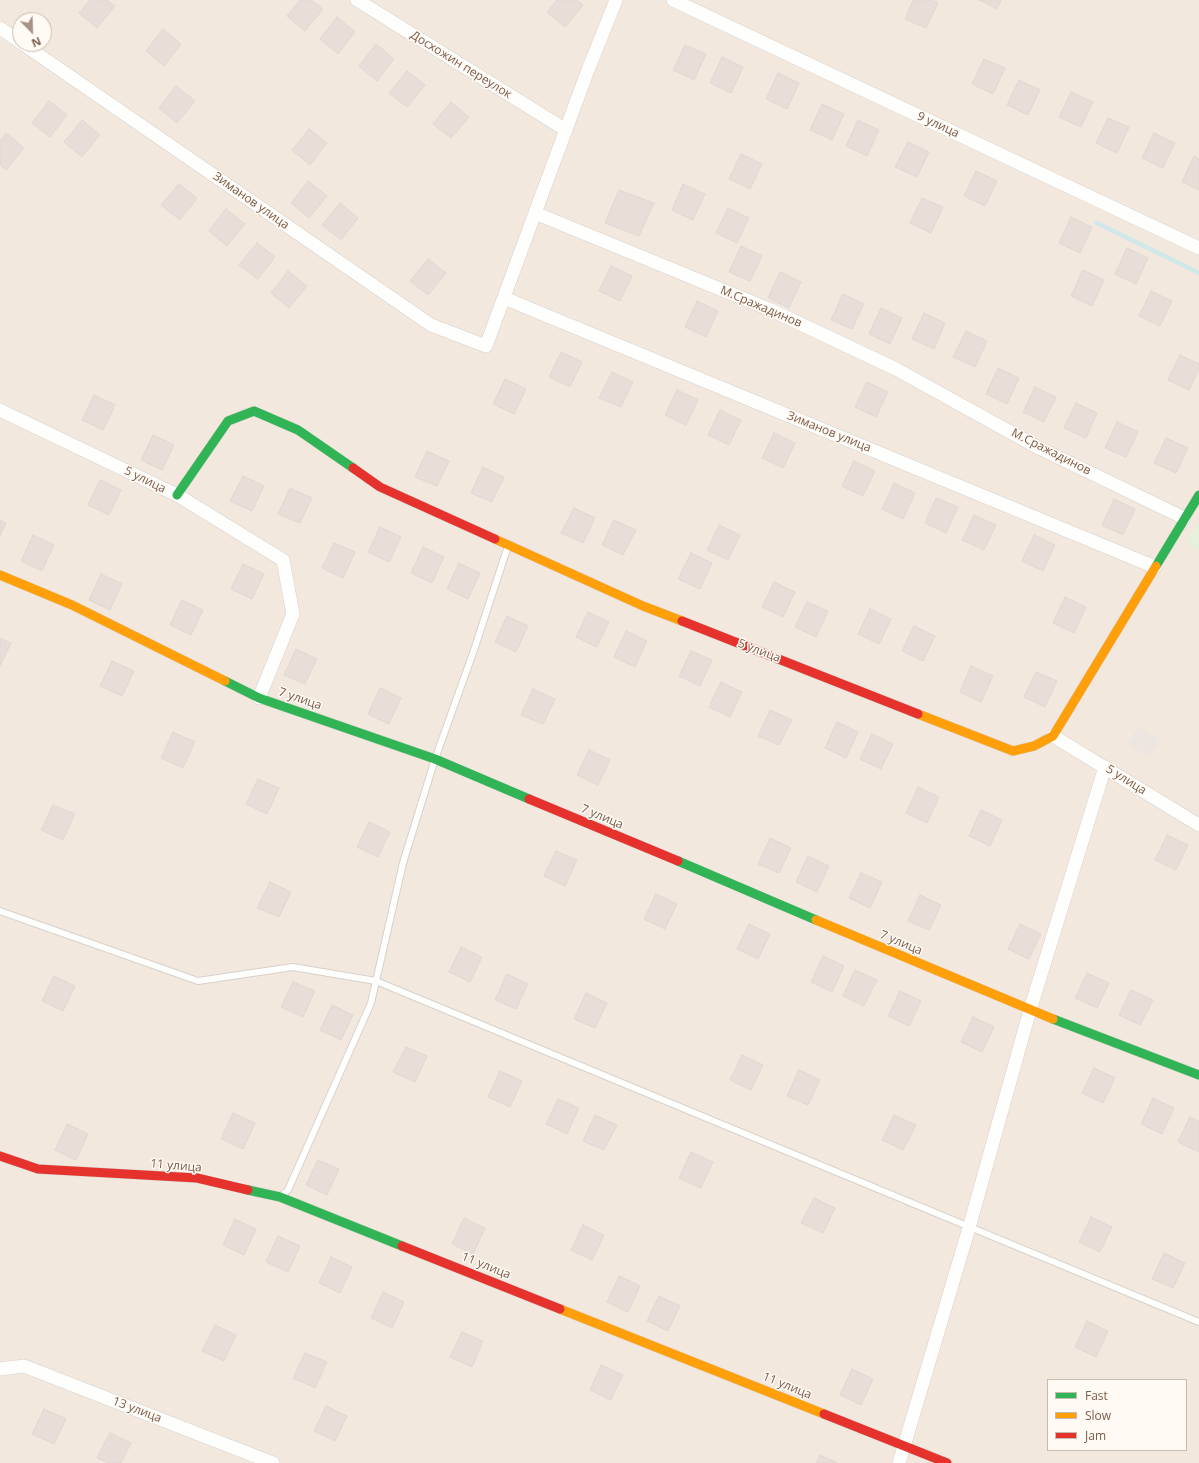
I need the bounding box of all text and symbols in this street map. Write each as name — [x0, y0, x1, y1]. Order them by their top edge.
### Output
north arrow — [12, 12, 52, 52]
street label: Досхожин переулок — [408, 28, 514, 102]
text: N — [29, 34, 44, 51]
street label: 9 улица — [915, 109, 961, 141]
street label: Зиманов улица — [210, 169, 292, 233]
street label: М.Сражадинов — [718, 283, 804, 331]
street label: Зиманов улица — [785, 409, 873, 455]
street label: М.Сражадинов — [1009, 426, 1093, 478]
street label: 5 улица — [122, 464, 168, 496]
street label: 5 улица — [736, 636, 782, 666]
street label: 7 улица — [277, 685, 323, 713]
street label: 5 улица — [1103, 762, 1149, 798]
street label: 7 улица — [579, 802, 625, 832]
street label: 7 улица — [878, 928, 924, 958]
street label: 11 улица — [150, 1157, 202, 1175]
street label: 11 улица — [459, 1250, 513, 1282]
street label: 11 улица — [760, 1370, 814, 1402]
legend — [1047, 1379, 1187, 1451]
text: Fast — [1085, 1387, 1108, 1404]
street label: 13 улица — [110, 1394, 164, 1426]
text: Slow — [1085, 1407, 1111, 1424]
text: Jam — [1085, 1427, 1106, 1444]

